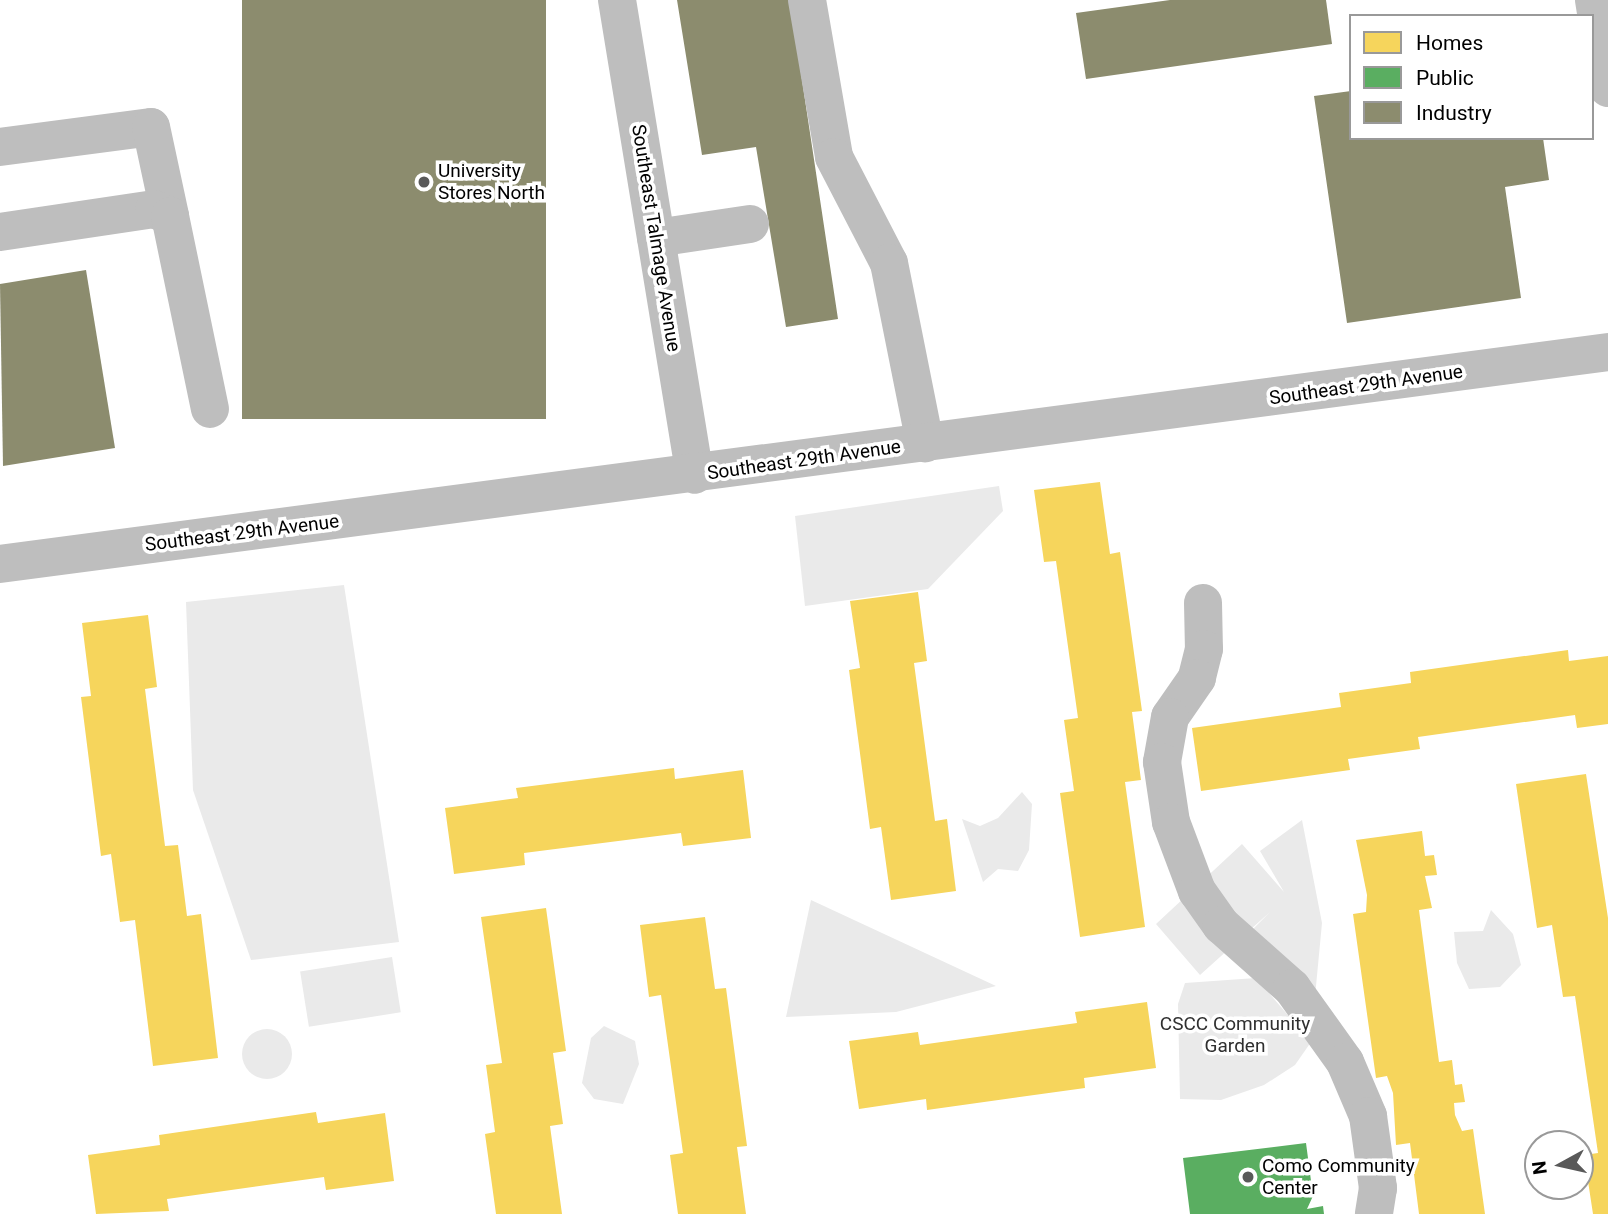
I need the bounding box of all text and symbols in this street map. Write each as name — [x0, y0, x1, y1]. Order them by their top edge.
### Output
legend — [1349, 14, 1594, 140]
text: Homes — [1416, 31, 1483, 55]
text: Public — [1416, 66, 1474, 90]
text: Industry — [1416, 101, 1492, 125]
street label: Southeast Talmage Avenue — [627, 123, 685, 353]
place label: University Stores North — [438, 160, 545, 204]
marker: University Stores North — [416, 174, 432, 190]
street label: Southeast 29th Avenue — [1268, 360, 1464, 410]
street label: Southeast 29th Avenue — [706, 435, 902, 485]
street label: Southeast 29th Avenue — [144, 510, 340, 556]
park label: CSCC Community Garden — [1160, 1013, 1310, 1057]
north arrow — [1524, 1130, 1594, 1200]
place label: Como Community Center — [1262, 1155, 1415, 1199]
text: N — [1527, 1159, 1552, 1176]
marker: Como Community Center — [1240, 1169, 1256, 1185]

